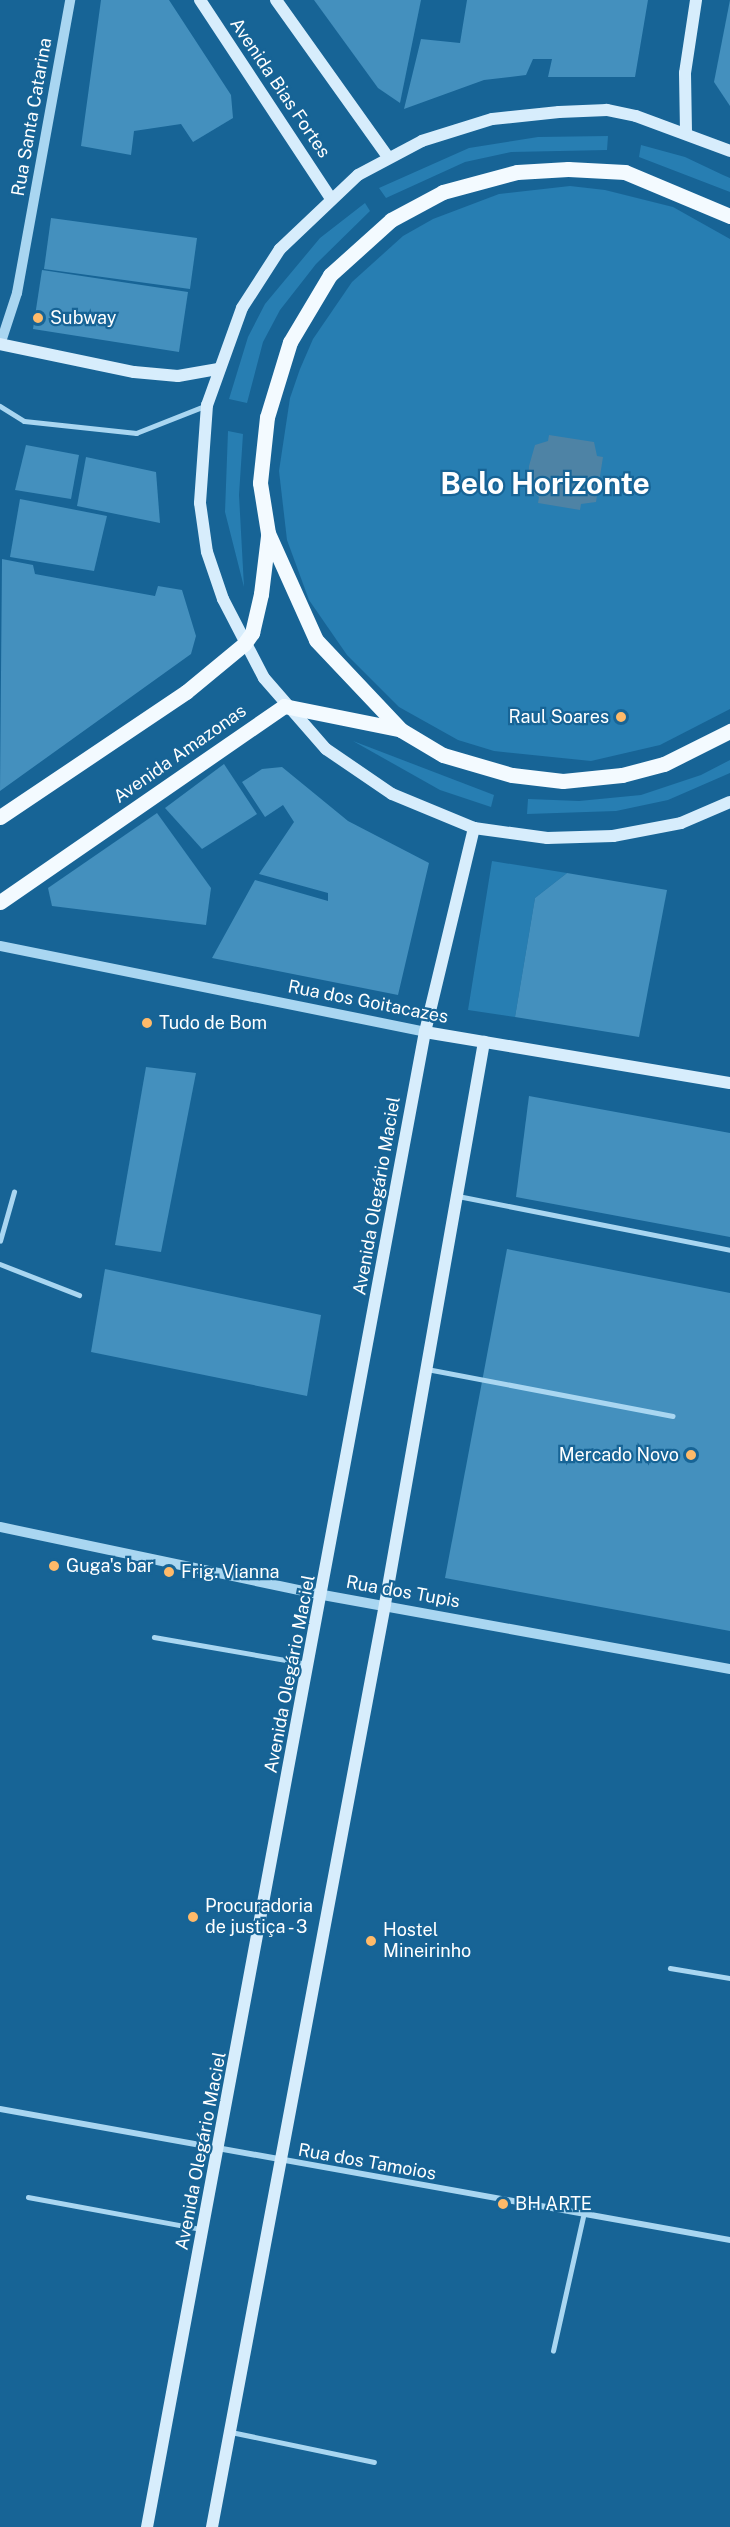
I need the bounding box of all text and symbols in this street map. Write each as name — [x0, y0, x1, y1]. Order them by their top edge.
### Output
street label: Avenida Bias Fortes — [225, 14, 335, 162]
street label: Rua Santa Catarina — [7, 36, 57, 198]
place label: Subway — [50, 307, 116, 329]
marker: Subway — [31, 311, 45, 325]
district label: Belo Horizonte — [440, 465, 650, 501]
street label: Avenida Amazonas — [109, 700, 251, 808]
place label: Raul Soares — [508, 706, 609, 728]
marker: Raul Soares — [614, 710, 628, 724]
street label: Rua dos Goitacazes — [286, 976, 450, 1028]
place label: Tudo de Bom — [159, 1012, 268, 1034]
marker: Tudo de Bom — [140, 1016, 154, 1030]
street label: Avenida Olegário Maciel — [349, 1095, 405, 1297]
place label: Mercado Novo — [559, 1444, 679, 1466]
marker: Mercado Novo — [684, 1448, 698, 1462]
place label: Guga's bar — [66, 1555, 154, 1577]
marker: Guga's bar — [47, 1559, 61, 1573]
place label: Frig. Vianna — [181, 1561, 280, 1583]
marker: Frig. Vianna — [162, 1565, 176, 1579]
street label: Rua dos Tupis — [344, 1571, 462, 1613]
street label: Avenida Olegário Maciel — [260, 1573, 320, 1775]
place label: Procuradoria de justiça - 3 — [205, 1896, 313, 1938]
marker: Procuradoria de justiça - 3 — [186, 1910, 200, 1924]
place label: Hostel Mineirinho — [383, 1920, 471, 1962]
marker: Hostel Mineirinho — [364, 1934, 378, 1948]
street label: Avenida Olegário Maciel — [171, 2050, 231, 2252]
street label: Rua dos Tamoios — [296, 2139, 438, 2185]
place label: BH ARTE — [515, 2193, 592, 2215]
marker: BH ARTE — [496, 2197, 510, 2211]

